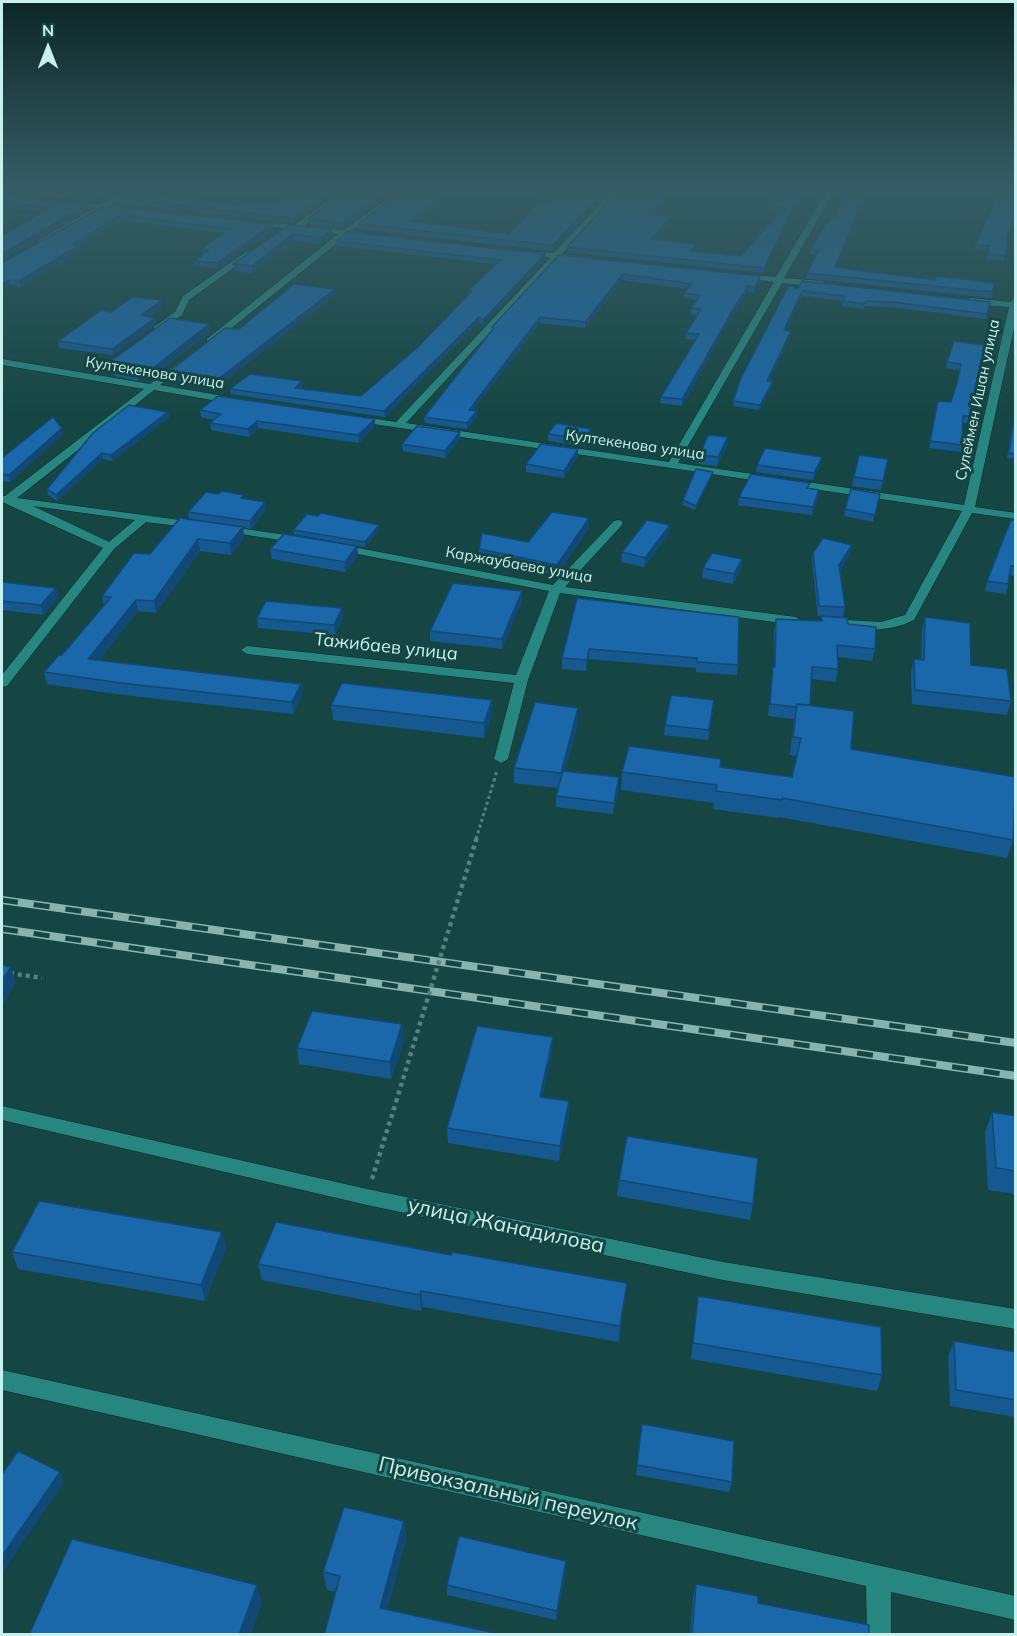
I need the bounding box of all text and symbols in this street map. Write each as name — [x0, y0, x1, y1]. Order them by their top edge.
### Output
north arrow — [18, 18, 78, 78]
text: N — [42, 20, 54, 40]
street label: Сулеймен Ишан улица — [952, 318, 1004, 482]
street label: Култекенова улица — [84, 353, 226, 393]
street label: Култекенова улица — [564, 426, 706, 464]
street label: Каржаубаева улица — [444, 543, 594, 587]
street label: Тажибаев улица — [313, 629, 459, 665]
street label: улица Жанадилова — [406, 1193, 606, 1259]
street label: Привокзальный переулок — [376, 1452, 640, 1536]

